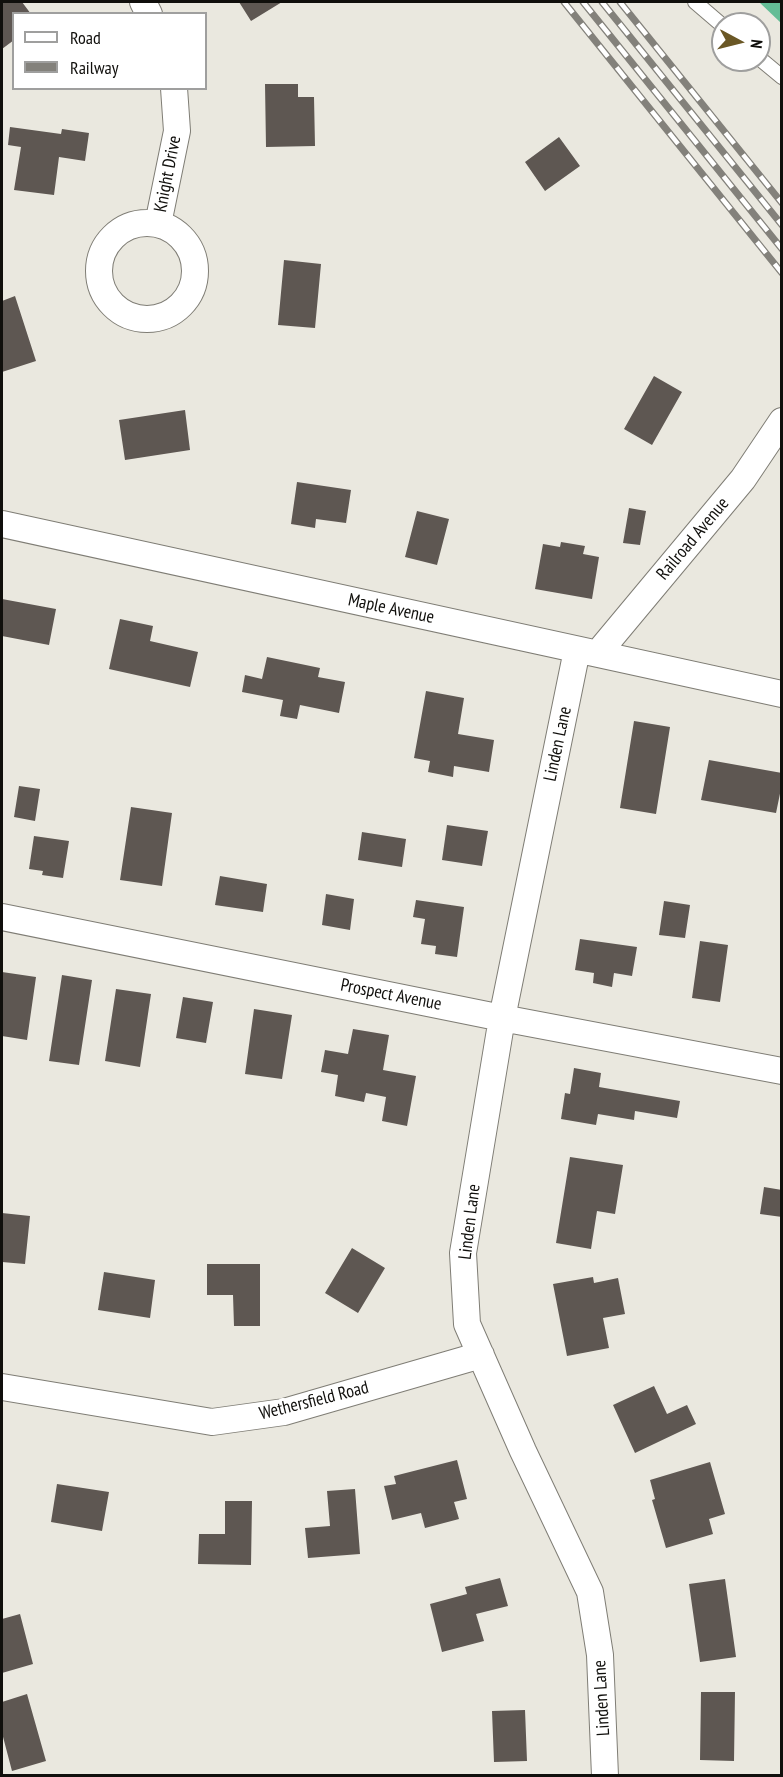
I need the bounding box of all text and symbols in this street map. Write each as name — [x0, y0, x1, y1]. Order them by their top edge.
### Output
legend — [12, 12, 207, 90]
north arrow — [711, 12, 771, 72]
text: Road — [70, 26, 101, 49]
text: N — [746, 38, 767, 49]
text: Railway — [70, 56, 119, 79]
street label: Knight Drive — [150, 134, 186, 214]
street label: Railroad Avenue — [652, 493, 734, 585]
street label: Maple Avenue — [346, 589, 436, 629]
street label: Linden Lane — [540, 705, 576, 783]
street label: Prospect Avenue — [339, 975, 443, 1015]
street label: Linden Lane — [455, 1183, 485, 1261]
street label: Wethersfield Road — [257, 1377, 371, 1425]
street label: Linden Lane — [589, 1659, 615, 1737]

